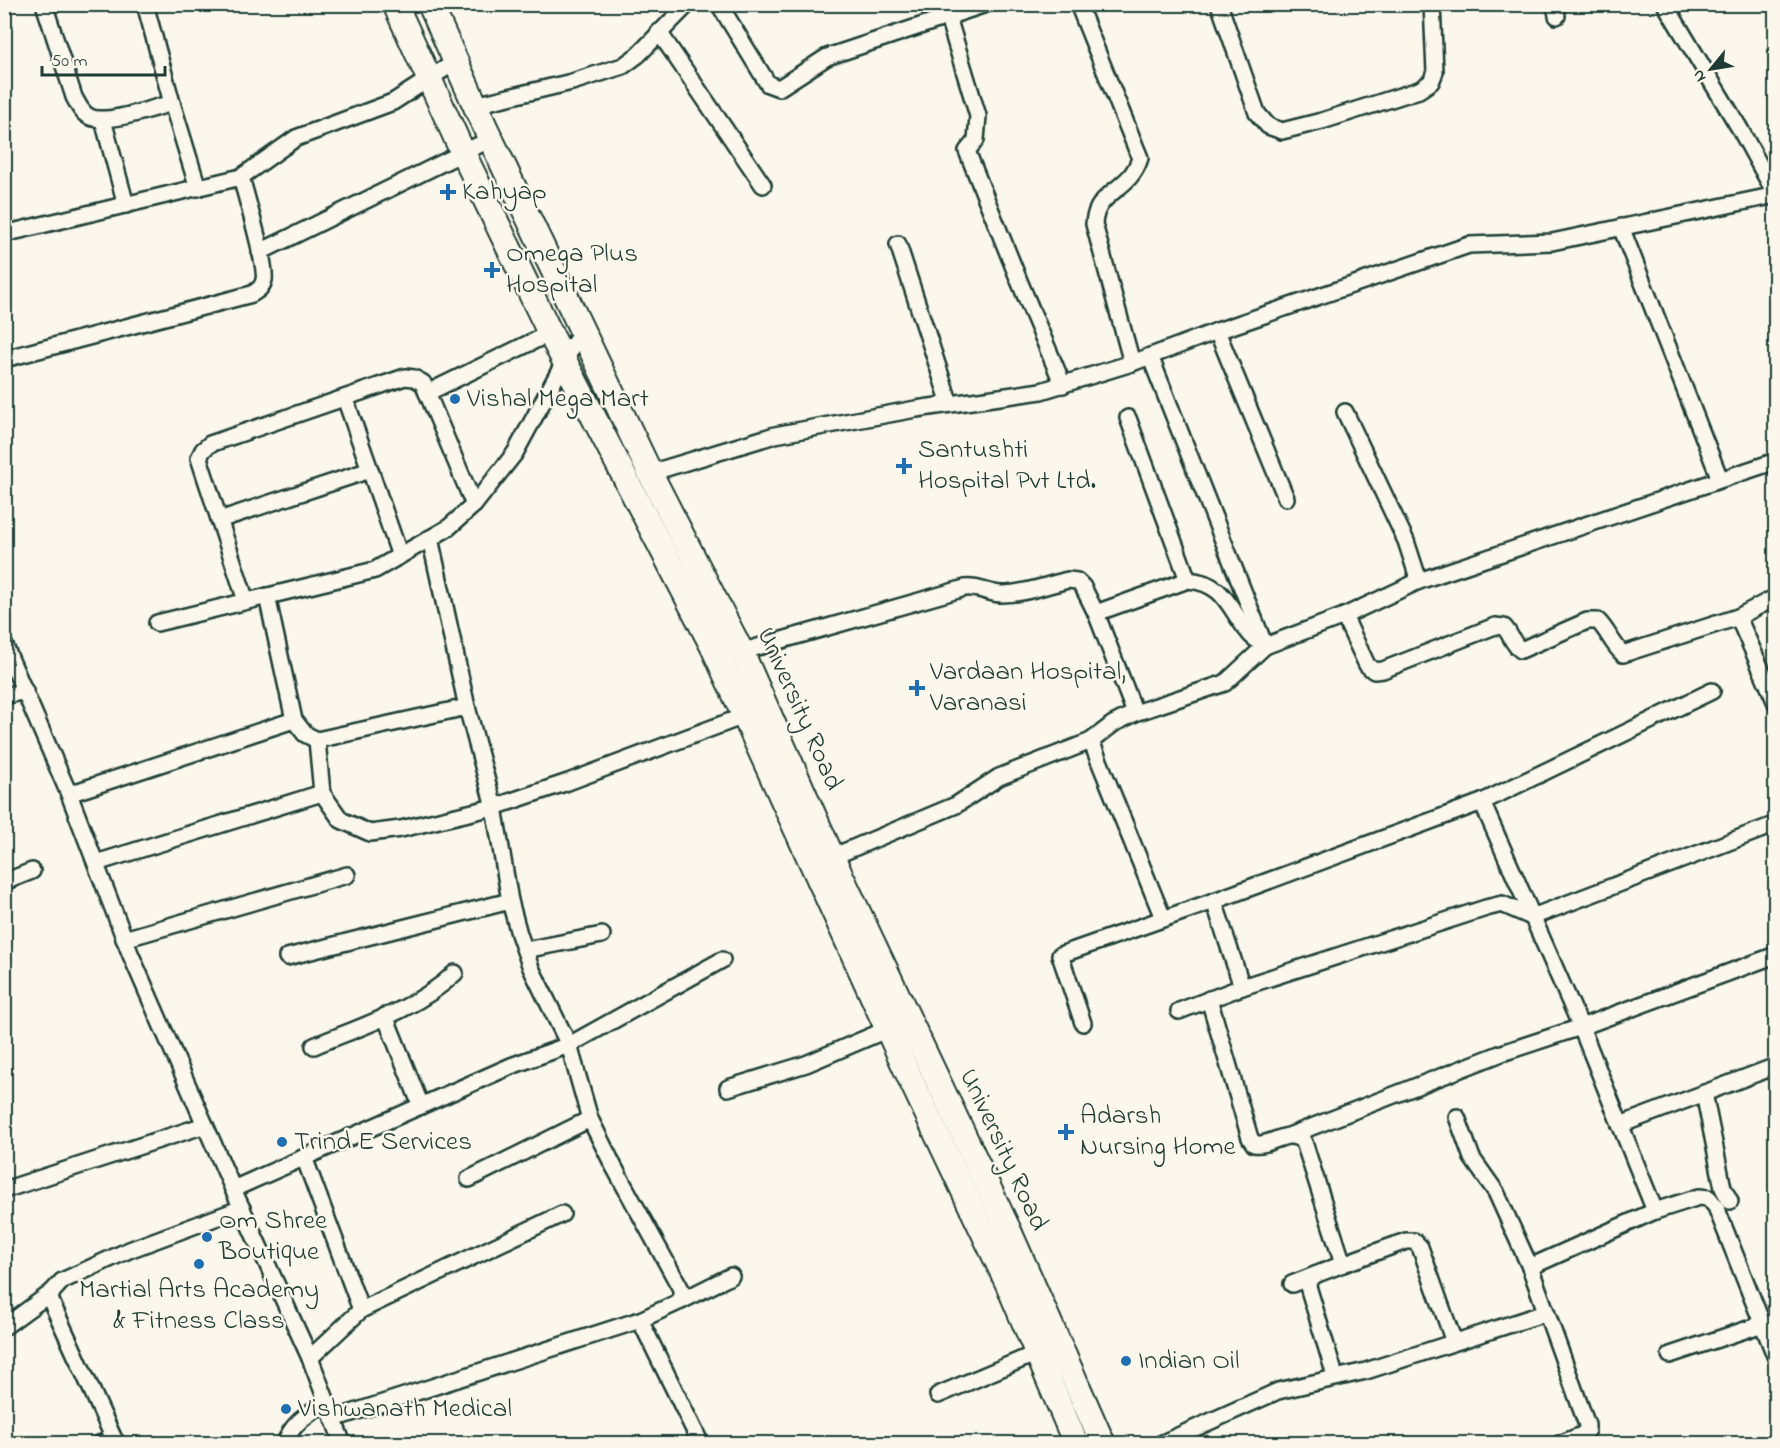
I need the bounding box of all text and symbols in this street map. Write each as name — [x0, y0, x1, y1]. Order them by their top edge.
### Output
scale bar — [42, 39, 165, 77]
north arrow — [1681, 39, 1741, 99]
text: 50 m — [51, 49, 88, 75]
text: N — [1687, 65, 1713, 86]
place label: Kahyap — [462, 173, 547, 212]
marker: Kahyap — [439, 183, 457, 201]
place label: Omega Plus Hospital — [506, 235, 638, 305]
marker: Omega Plus Hospital — [483, 261, 501, 279]
place label: Vishal Mega Mart — [466, 380, 649, 419]
marker: Vishal Mega Mart — [448, 392, 462, 406]
place label: Santushti Hospital Pvt Ltd. — [918, 431, 1096, 501]
marker: Santushti Hospital Pvt Ltd. — [895, 457, 913, 475]
street label: University Road — [746, 621, 852, 797]
place label: Vardaan Hospital, Varanasi — [929, 653, 1126, 723]
marker: Vardaan Hospital, Varanasi — [908, 679, 926, 697]
street label: University Road — [948, 1062, 1058, 1238]
place label: Adarsh Nursing Home — [1080, 1097, 1236, 1167]
place label: Trind E Services — [294, 1123, 472, 1162]
marker: Adarsh Nursing Home — [1057, 1123, 1075, 1141]
marker: Trind E Services — [275, 1135, 289, 1149]
place label: Om Shree Boutique — [218, 1202, 328, 1272]
marker: Om Shree Boutique — [200, 1230, 214, 1244]
marker: Martial Arts Academy & Fitness Class — [192, 1257, 206, 1271]
place label: Martial Arts Academy & Fitness Class — [79, 1271, 319, 1341]
place label: Indian Oil — [1138, 1342, 1239, 1381]
marker: Indian Oil — [1119, 1354, 1133, 1368]
place label: Vishwanath Medical — [297, 1390, 512, 1429]
marker: Vishwanath Medical — [279, 1402, 293, 1416]

